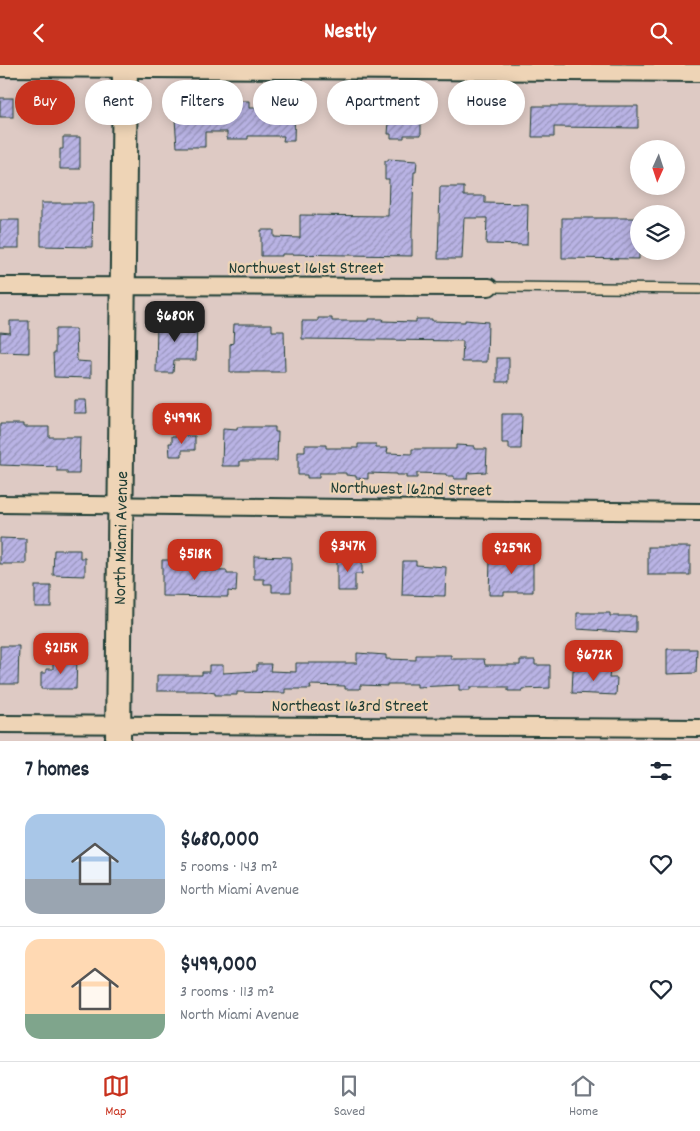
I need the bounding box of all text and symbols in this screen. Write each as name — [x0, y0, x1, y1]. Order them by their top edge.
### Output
text: Nestly — [324, 17, 376, 48]
icon: back — [25, 19, 53, 47]
icon: search — [647, 19, 675, 47]
chip: Buy — [15, 80, 75, 125]
chip: Rent — [85, 80, 152, 125]
chip: Filters — [162, 80, 243, 125]
chip: New — [253, 80, 317, 125]
chip: Apartment — [327, 80, 438, 125]
chip: House — [448, 80, 525, 125]
north arrow — [630, 140, 685, 195]
map controls — [630, 140, 685, 260]
button: layers — [630, 205, 685, 260]
street label: Northwest 161st Street — [228, 257, 384, 282]
pin: $680K — [140, 301, 210, 343]
text: $680K — [156, 305, 194, 328]
pin: $499K — [147, 403, 217, 445]
text: $499K — [164, 407, 200, 430]
street label: North Miami Avenue — [109, 471, 136, 605]
street label: Northwest 162nd Street — [330, 477, 492, 504]
pin: $347K — [313, 531, 383, 573]
pin: $259K — [477, 533, 547, 575]
text: $347K — [330, 535, 366, 558]
text: $259K — [493, 537, 531, 560]
pin: $518K — [160, 539, 230, 581]
text: $518K — [179, 543, 211, 566]
pin: $215K — [26, 633, 96, 675]
text: $215K — [44, 637, 78, 660]
pin: $672K — [559, 639, 629, 682]
text: $672K — [576, 644, 612, 667]
street label: Northeast 163rd Street — [272, 695, 429, 720]
text: 7 homes — [25, 756, 89, 786]
icon: filters — [647, 757, 675, 785]
text: $680,000 — [180, 826, 259, 856]
icon: home — [65, 834, 125, 894]
icon: heart — [647, 850, 675, 878]
text: 5 rooms · 143 m² — [180, 856, 278, 879]
text: North Miami Avenue — [180, 879, 299, 902]
text: $499,000 — [180, 951, 257, 981]
icon: home — [65, 959, 125, 1019]
icon: heart — [647, 975, 675, 1003]
text: 3 rooms · 113 m² — [180, 981, 274, 1004]
text: North Miami Avenue — [180, 1004, 299, 1027]
tab: Map — [102, 1072, 130, 1122]
tab: Saved — [334, 1072, 365, 1122]
tab: Home — [569, 1072, 598, 1122]

